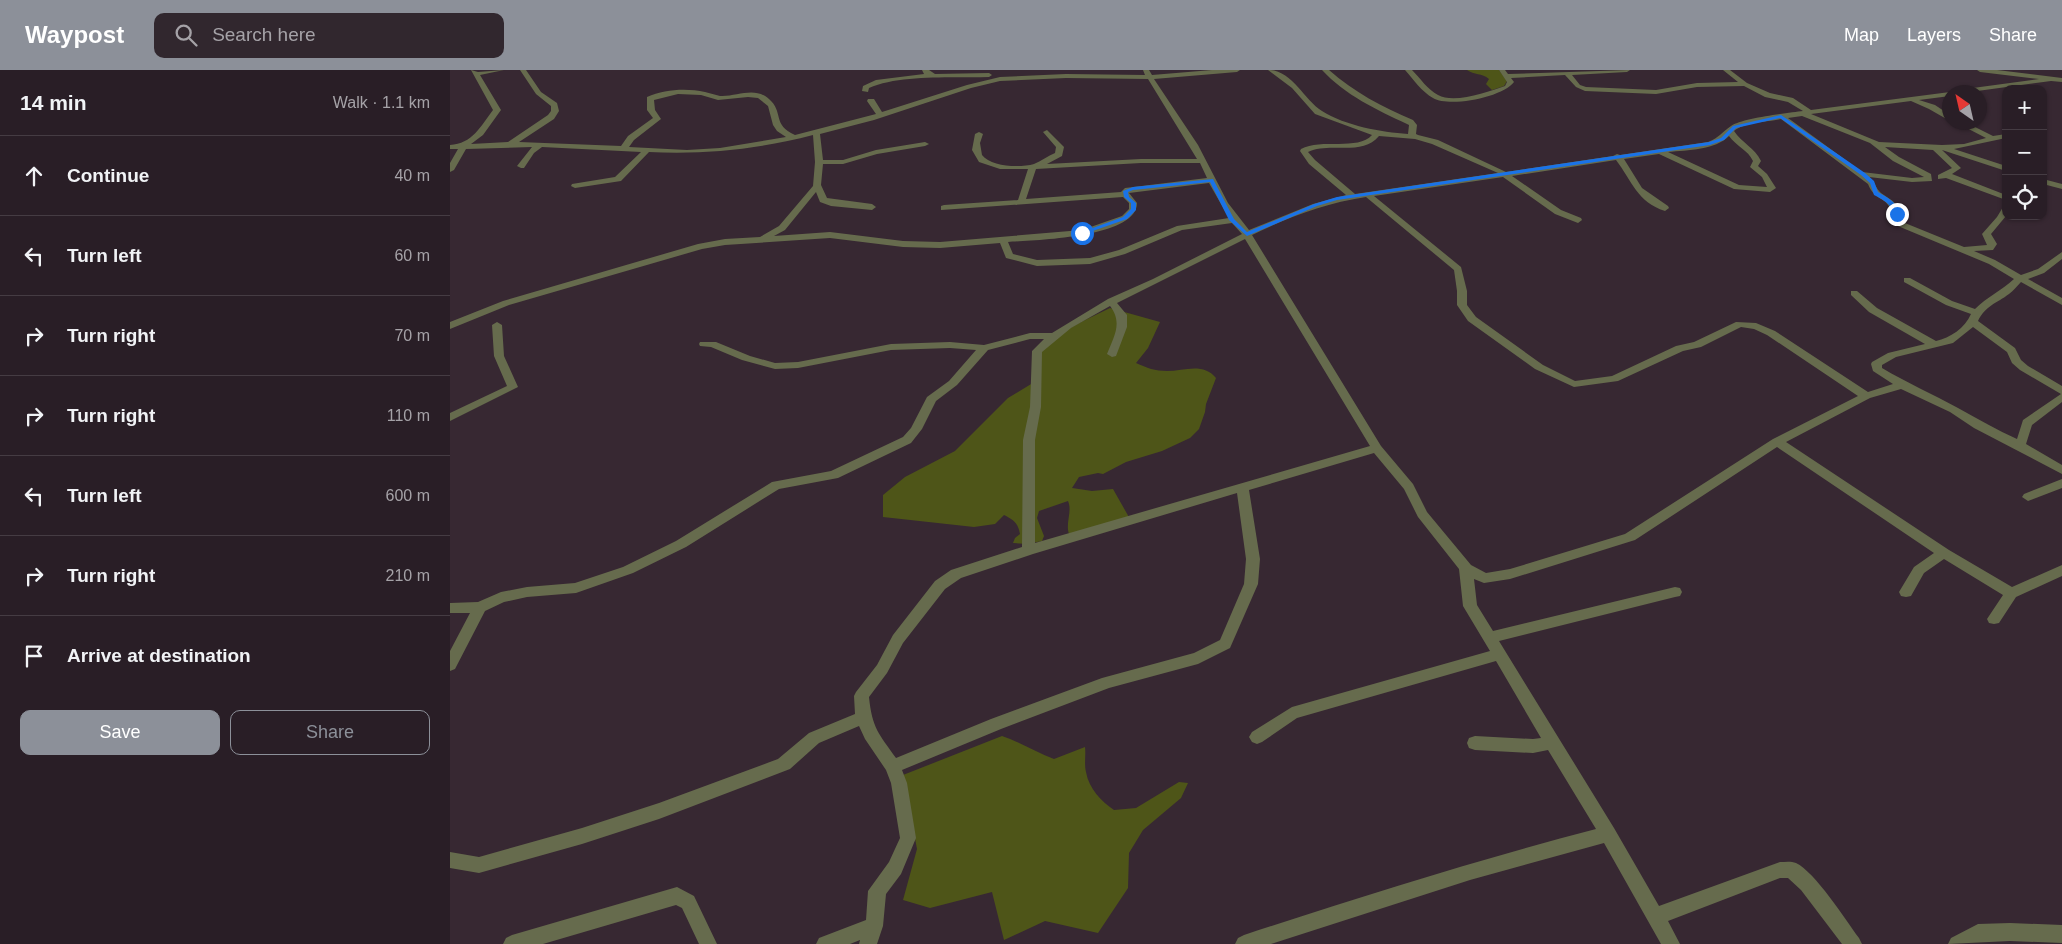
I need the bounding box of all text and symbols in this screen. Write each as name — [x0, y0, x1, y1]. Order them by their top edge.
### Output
search box — [154, 13, 504, 58]
text: Waypost — [25, 21, 124, 48]
icon: search — [172, 21, 200, 49]
text: Search here — [212, 24, 316, 45]
text: Map — [1844, 25, 1879, 45]
text: Layers — [1907, 25, 1961, 45]
text: Share — [1989, 25, 2037, 45]
north arrow — [1942, 85, 1987, 130]
map controls — [2002, 85, 2047, 220]
button: + — [2002, 85, 2047, 130]
text: 14 min — [20, 91, 87, 114]
text: Walk · 1.1 km — [333, 94, 430, 111]
button: − — [2002, 130, 2047, 175]
icon: ahead — [20, 162, 48, 190]
text: Continue — [67, 165, 149, 186]
text: 40 m — [394, 167, 430, 184]
button: locate — [2002, 175, 2047, 220]
route end — [1886, 203, 1909, 226]
route start — [1071, 222, 1094, 245]
icon: left — [20, 242, 48, 270]
text: Turn left — [67, 245, 142, 266]
text: 60 m — [394, 247, 430, 264]
icon: right — [20, 322, 48, 350]
text: Turn right — [67, 325, 155, 346]
text: 70 m — [394, 327, 430, 344]
icon: right — [20, 402, 48, 430]
text: Turn right — [67, 405, 155, 426]
text: 110 m — [387, 407, 430, 424]
icon: left — [20, 482, 48, 510]
text: Turn left — [67, 485, 142, 506]
text: 600 m — [386, 487, 430, 504]
icon: right — [20, 562, 48, 590]
text: Turn right — [67, 565, 155, 586]
text: 210 m — [386, 567, 430, 584]
icon: arrive — [20, 642, 48, 670]
text: Arrive at destination — [67, 645, 251, 666]
button: Save — [20, 710, 220, 755]
button: Share — [230, 710, 430, 755]

